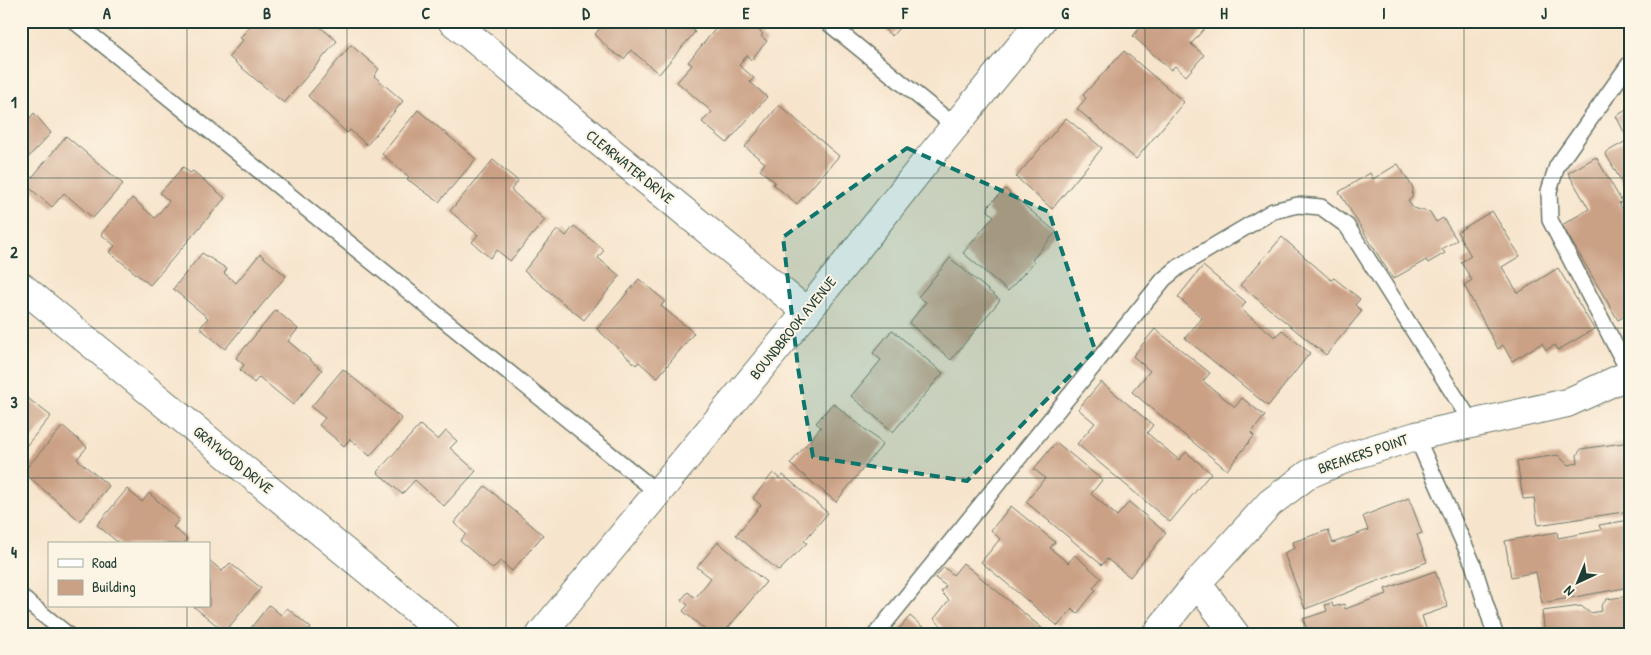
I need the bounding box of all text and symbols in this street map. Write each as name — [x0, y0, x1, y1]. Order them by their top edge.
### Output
text: A — [103, 2, 111, 24]
text: B — [263, 2, 271, 24]
text: C — [422, 2, 431, 24]
text: D — [582, 2, 590, 24]
text: E — [742, 2, 750, 24]
text: F — [901, 2, 909, 24]
text: G — [1061, 2, 1069, 24]
text: H — [1220, 2, 1228, 24]
text: I — [1382, 2, 1386, 24]
text: J — [1541, 2, 1547, 24]
text: 1 — [11, 91, 17, 113]
street label: CLEARWATER DRIVE — [582, 125, 679, 209]
text: 2 — [10, 241, 18, 263]
street label: BOUNDBROOK AVENUE — [745, 271, 841, 384]
text: 3 — [10, 391, 18, 413]
street label: GRAYWOOD DRIVE — [189, 421, 278, 499]
street label: BREAKERS POINT — [1315, 428, 1412, 479]
text: 4 — [11, 541, 17, 563]
legend — [48, 542, 210, 608]
text: Road — [92, 552, 117, 573]
north arrow — [1554, 558, 1604, 608]
text: Building — [92, 576, 136, 597]
text: N — [1559, 582, 1578, 601]

